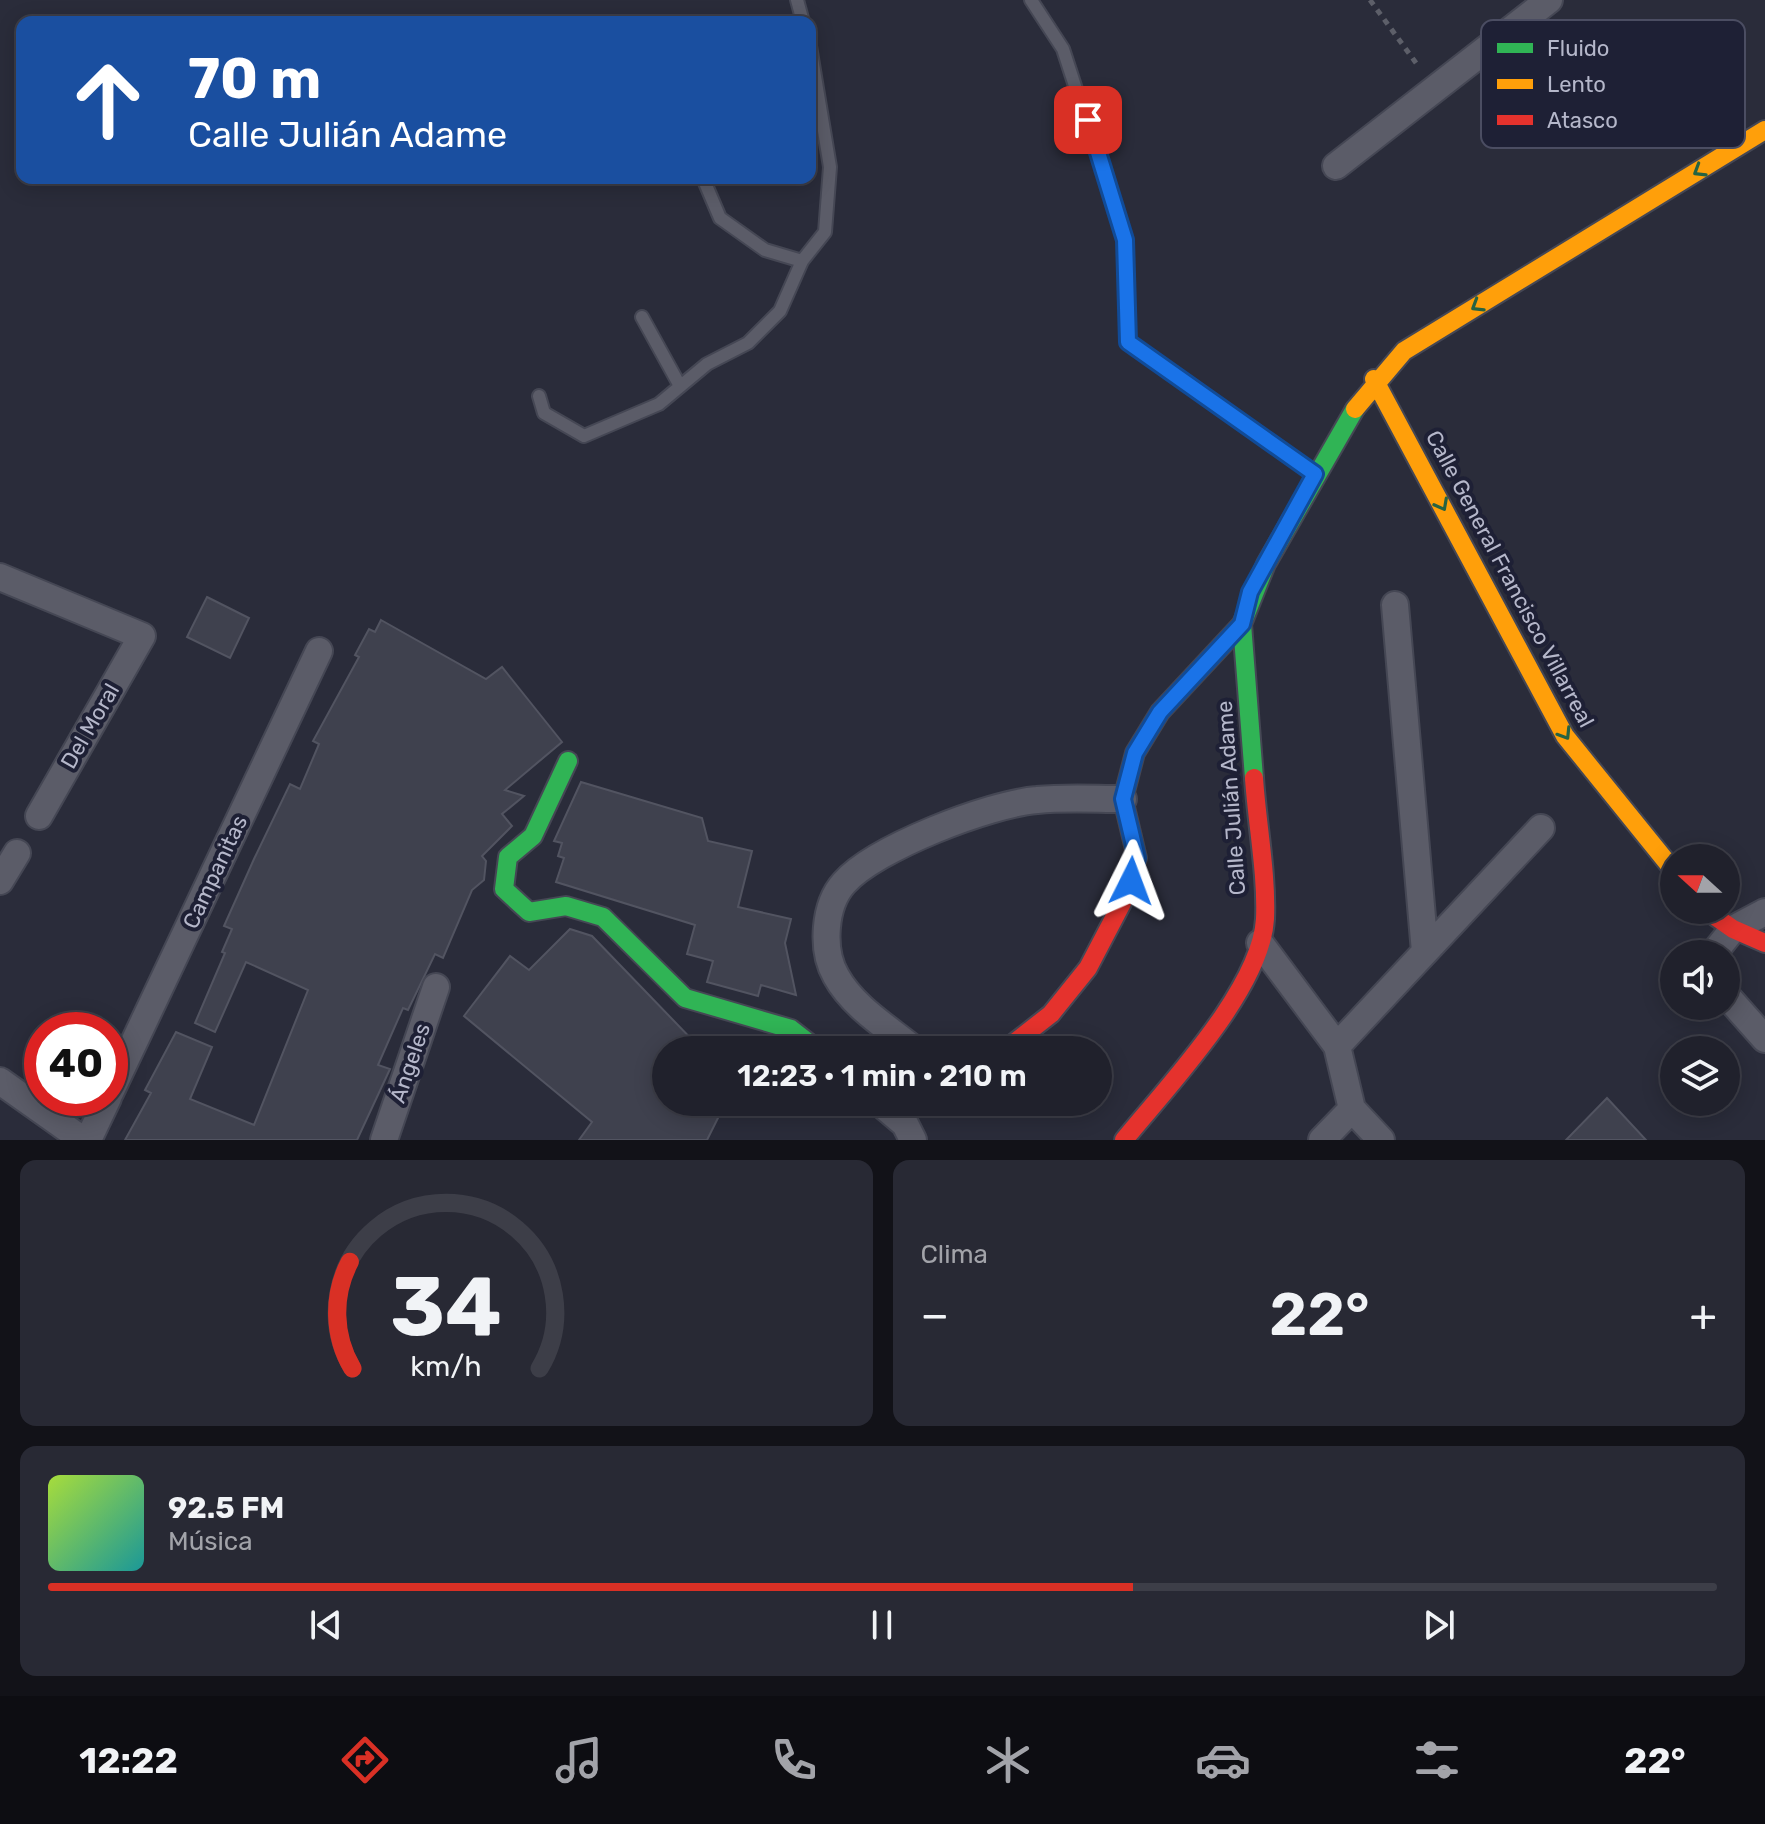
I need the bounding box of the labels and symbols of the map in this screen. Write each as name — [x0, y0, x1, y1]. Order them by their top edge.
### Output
legend — [1481, 20, 1745, 148]
text: Fluido — [1547, 35, 1609, 62]
text: Lento — [1547, 71, 1606, 98]
pin — [1054, 86, 1122, 154]
text: Atasco — [1547, 107, 1618, 134]
one-way arrow — [1693, 161, 1707, 176]
one-way arrow — [1471, 297, 1486, 312]
street label: Calle General Francisco Villarreal — [1420, 426, 1600, 732]
one-way arrow — [1432, 496, 1448, 510]
street label: Del Moral — [55, 679, 125, 773]
street label: Calle Julián Adame — [1211, 700, 1251, 896]
one-way arrow — [1556, 725, 1571, 739]
street label: Campanitas — [177, 811, 253, 933]
position arrow — [1089, 839, 1173, 923]
north arrow — [1660, 844, 1740, 924]
speed limit sign: 40 — [24, 1012, 128, 1116]
street label: Ángeles — [384, 1020, 436, 1106]

